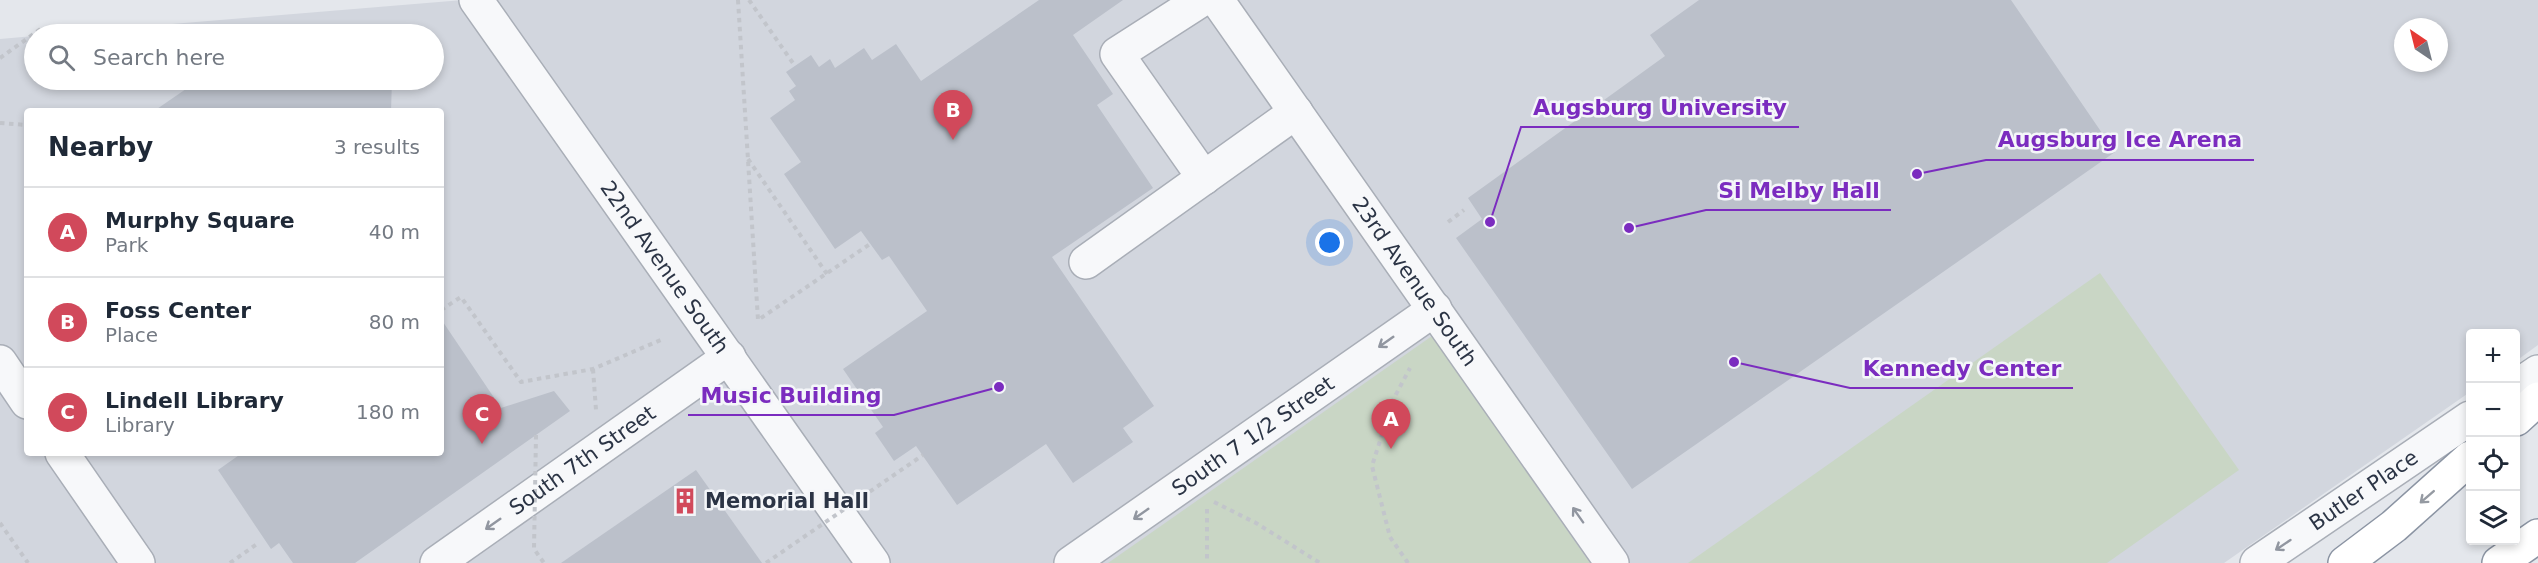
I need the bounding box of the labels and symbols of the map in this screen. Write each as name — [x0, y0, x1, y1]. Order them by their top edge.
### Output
north arrow — [2394, 18, 2448, 72]
callout: Augsburg University — [1521, 87, 1799, 127]
pin: B — [934, 90, 972, 140]
text: Augsburg University — [1533, 95, 1787, 120]
callout: Augsburg Ice Arena — [1986, 120, 2254, 160]
text: Augsburg Ice Arena — [1998, 127, 2242, 152]
callout: Si Melby Hall — [1706, 170, 1891, 210]
street label: 22nd Avenue South — [595, 176, 734, 358]
text: Si Melby Hall — [1718, 178, 1880, 203]
street label: 23rd Avenue South — [1347, 193, 1482, 371]
your location — [1315, 228, 1344, 257]
one-way arrow — [1379, 336, 1395, 348]
callout: Kennedy Center — [1850, 348, 2073, 388]
text: Kennedy Center — [1863, 356, 2061, 381]
street label: South 7 1/2 Street — [1167, 371, 1339, 501]
callout: Music Building — [688, 375, 894, 415]
text: Music Building — [700, 383, 882, 408]
pin: C — [462, 394, 502, 444]
pin: A — [1372, 400, 1410, 449]
street label: South 7th Street — [505, 401, 660, 520]
street label: Butler Place — [2305, 445, 2422, 536]
building icon: Memorial Hall — [670, 486, 700, 516]
place label: Memorial Hall — [705, 489, 869, 513]
one-way arrow — [2420, 490, 2435, 504]
one-way arrow — [1572, 507, 1584, 524]
one-way arrow — [1133, 508, 1149, 520]
one-way arrow — [485, 518, 501, 530]
one-way arrow — [2276, 539, 2292, 551]

